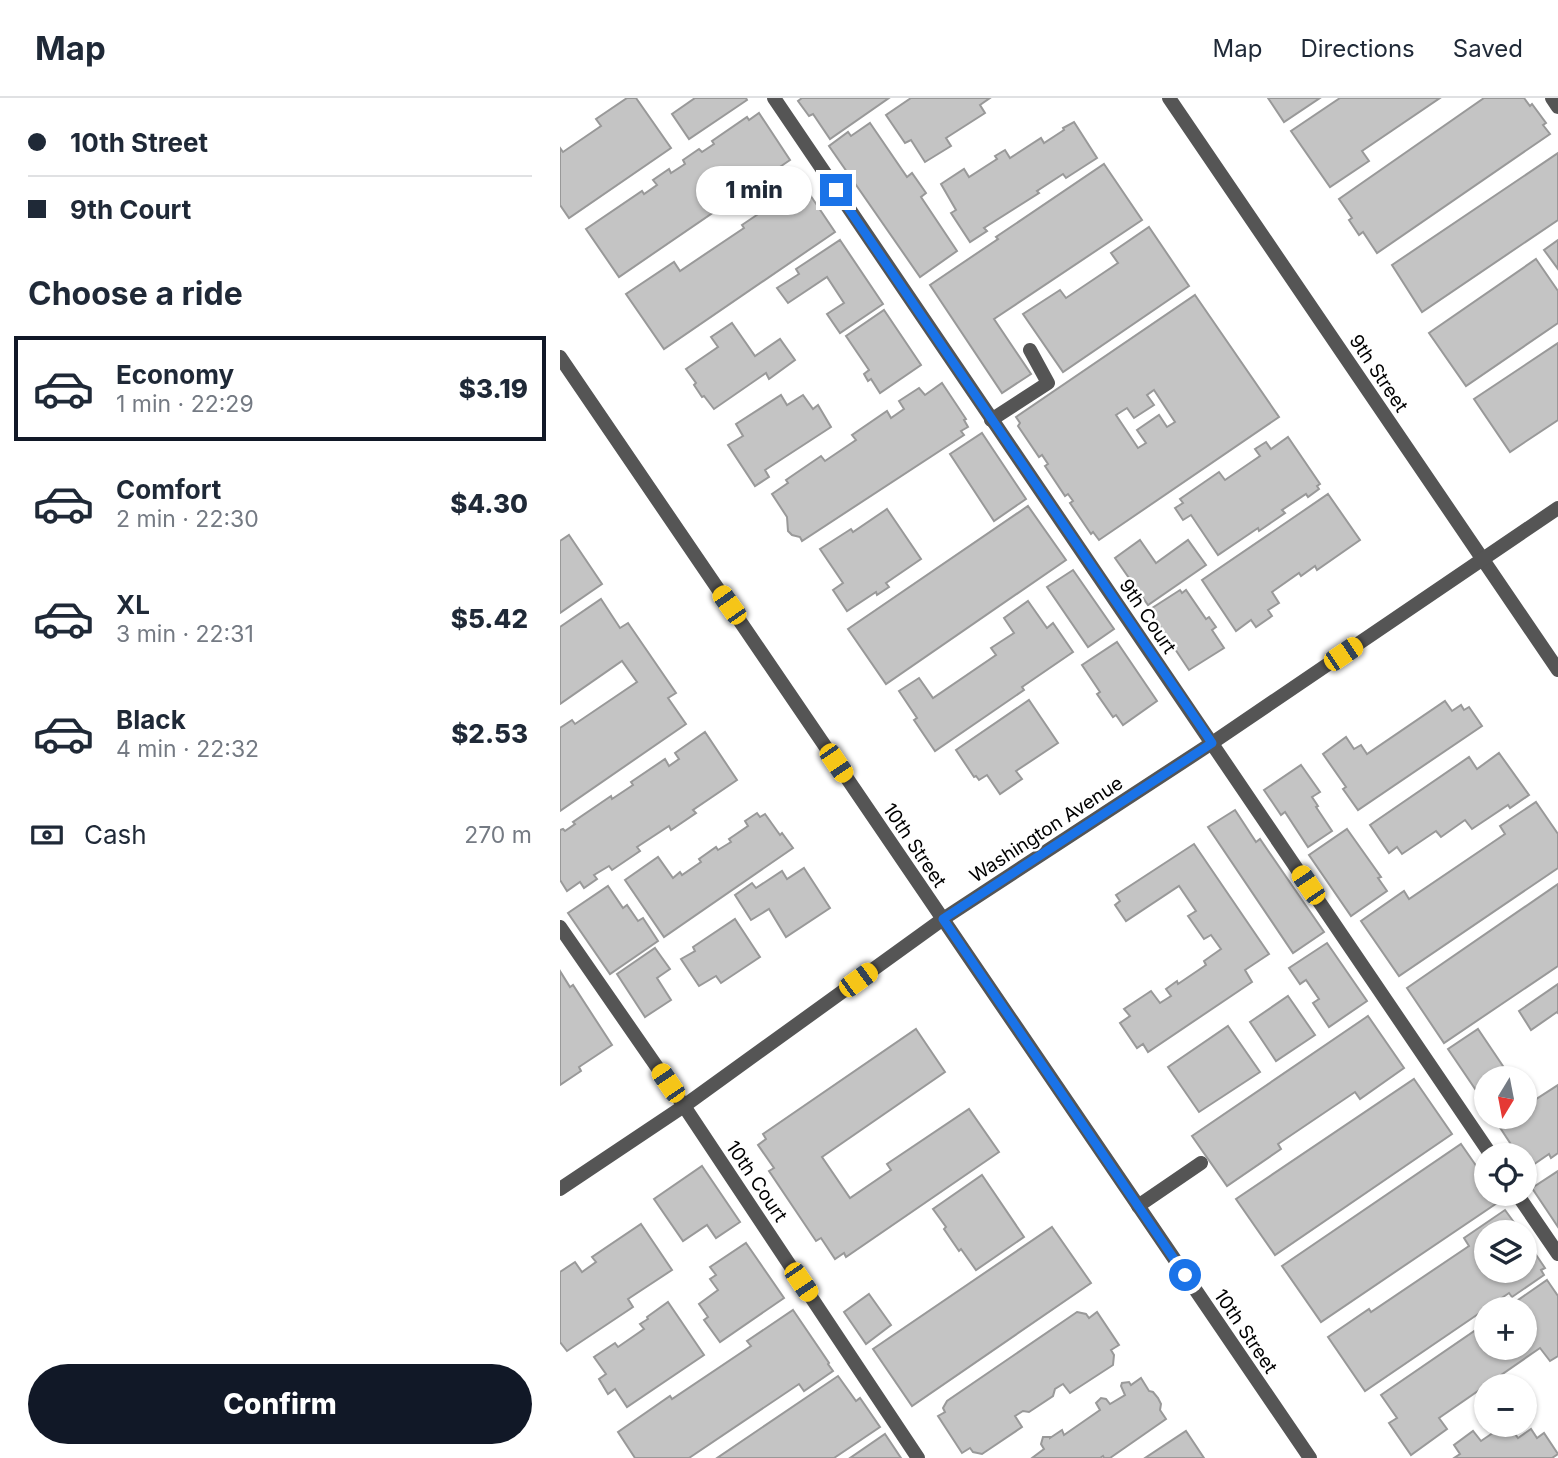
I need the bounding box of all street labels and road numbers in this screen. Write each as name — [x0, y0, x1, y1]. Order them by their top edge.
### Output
street label: 9th Street — [1344, 330, 1413, 416]
street label: 9th Court — [1114, 575, 1181, 658]
street label: Washington Avenue — [965, 771, 1127, 888]
street label: 10th Street — [878, 799, 951, 892]
street label: 10th Court — [721, 1136, 792, 1226]
street label: 10th Street — [1209, 1285, 1282, 1378]

